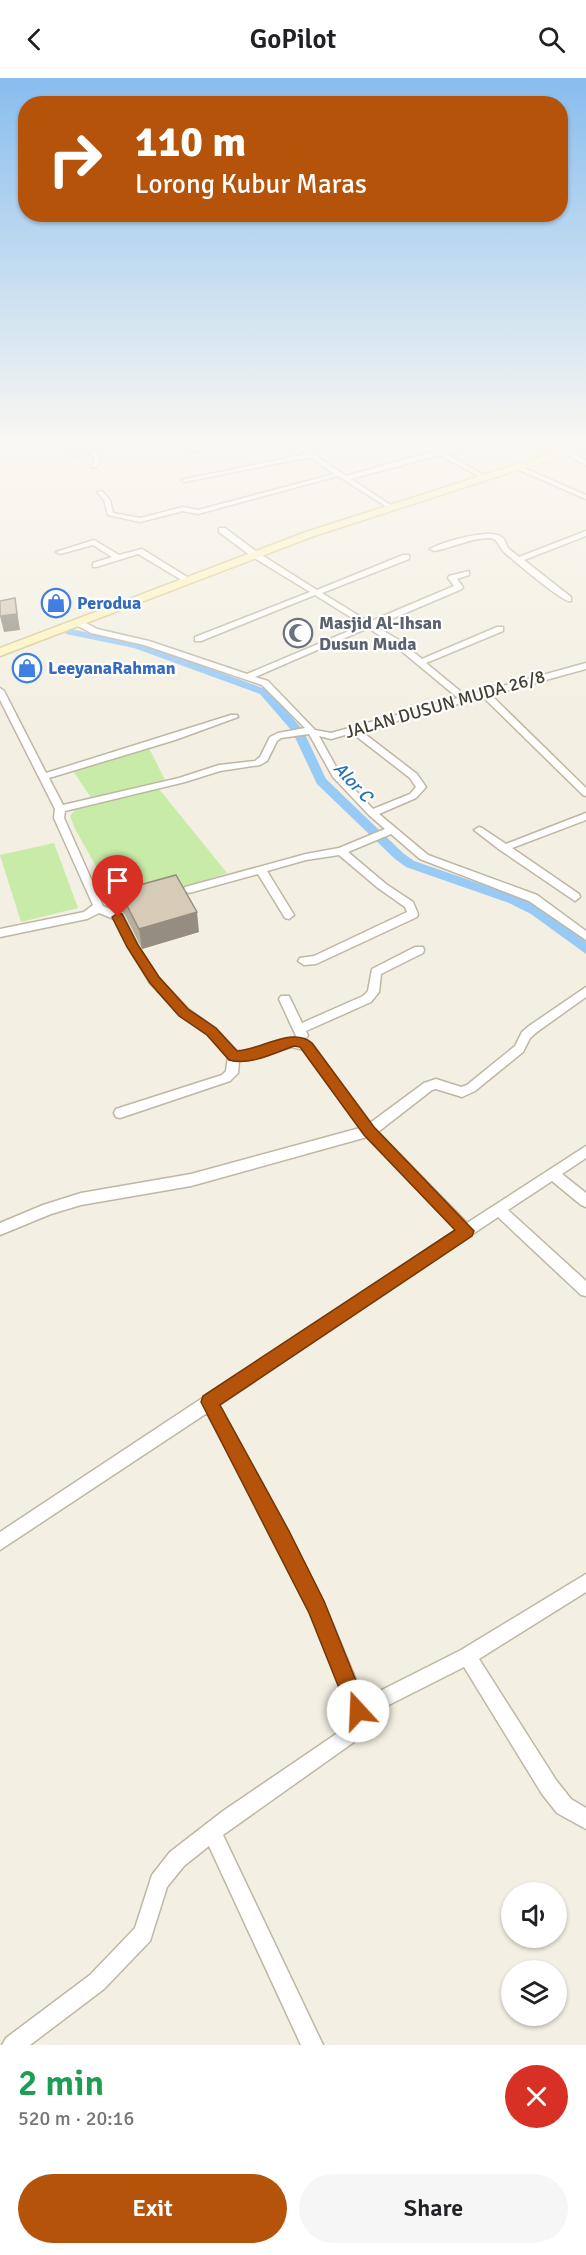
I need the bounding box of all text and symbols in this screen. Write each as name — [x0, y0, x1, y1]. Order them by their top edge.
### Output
icon: back — [18, 23, 51, 56]
text: GoPilot — [250, 23, 336, 56]
icon: search — [535, 23, 568, 56]
text: 110 m — [135, 117, 246, 168]
icon: right — [36, 120, 114, 198]
text: Lorong Kubur Maras — [135, 168, 367, 201]
shop icon: Perodua — [40, 587, 72, 619]
place label: Perodua — [77, 592, 141, 614]
place label: Masjid Al-Ihsan Dusun Muda — [319, 612, 442, 655]
mosque icon: Masjid Al-Ihsan Dusun Muda — [282, 617, 314, 649]
shop icon: LeeyanaRahman — [11, 652, 43, 684]
place label: LeeyanaRahman — [48, 657, 176, 679]
street label: JALAN DUSUN MUDA 26/8 — [343, 665, 547, 743]
water label: Alor C — [329, 757, 378, 808]
pin — [92, 855, 143, 917]
icon: arrive — [101, 864, 134, 897]
position arrow — [326, 1679, 390, 1743]
map controls — [501, 1882, 567, 2026]
button: sound — [501, 1882, 567, 1948]
button: layers — [501, 1960, 567, 2026]
text: 2 min — [18, 2061, 104, 2106]
button: close — [505, 2065, 568, 2128]
text: 520 m · 20:16 — [18, 2106, 134, 2131]
button: Exit — [18, 2174, 287, 2243]
button: Share — [299, 2174, 568, 2243]

